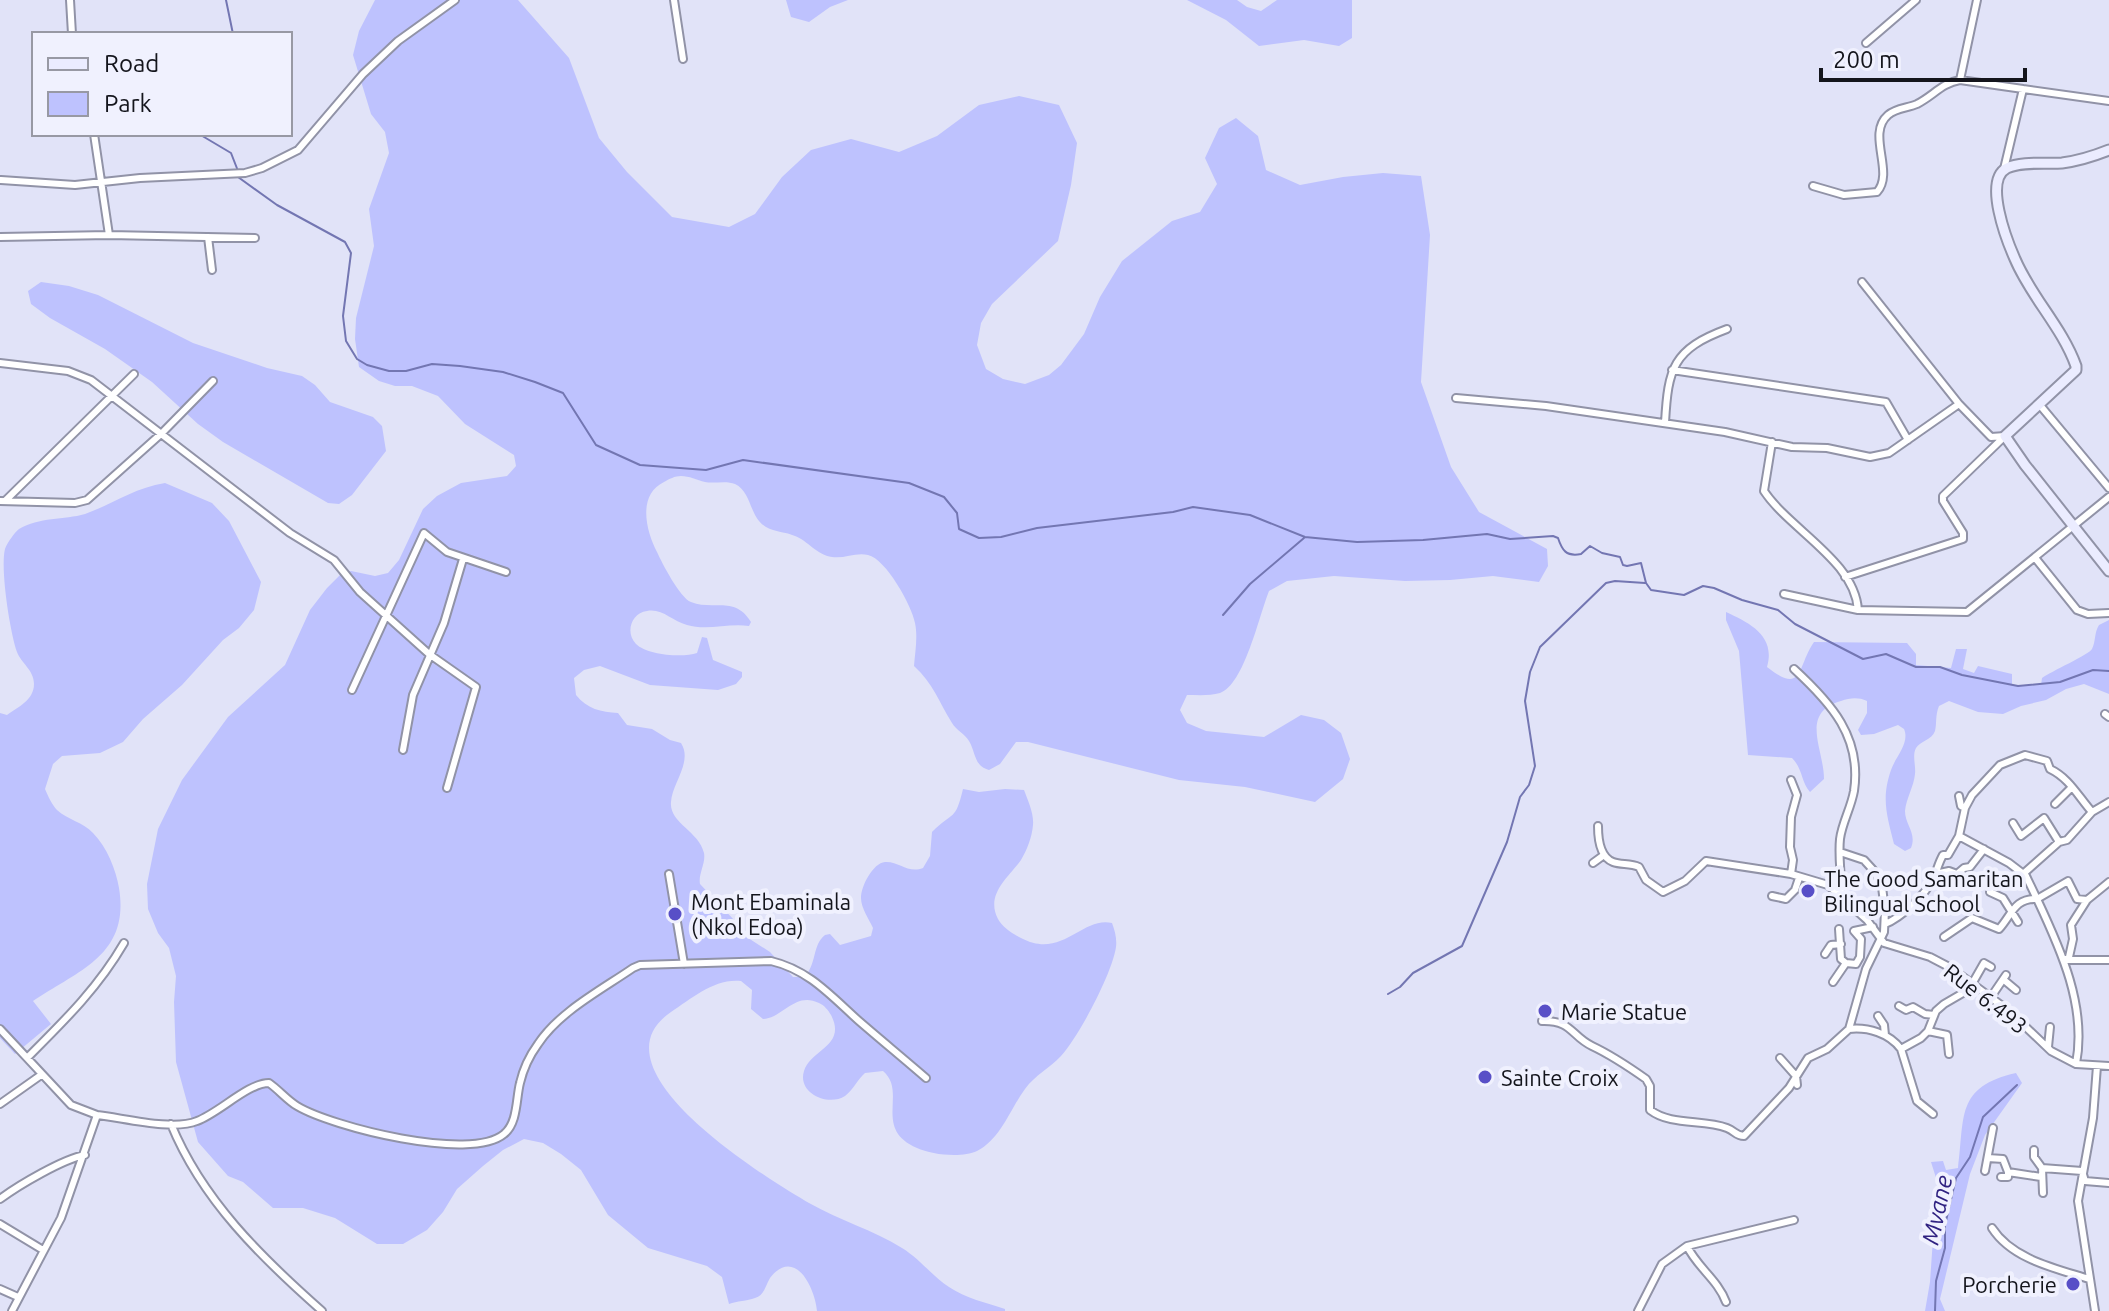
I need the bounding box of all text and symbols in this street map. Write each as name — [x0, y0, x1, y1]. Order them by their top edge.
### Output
legend — [32, 32, 292, 136]
scale bar — [1821, 32, 2025, 82]
text: 200 m — [1833, 46, 1900, 73]
text: Road — [104, 50, 159, 77]
text: Park — [104, 90, 152, 117]
place label: The Good Samaritan Bilingual School — [1824, 866, 2024, 916]
marker: The Good Samaritan Bilingual School — [1799, 882, 1817, 900]
place label: Mont Ebaminala (Nkol Edoa) — [691, 889, 851, 940]
marker: Mont Ebaminala (Nkol Edoa) — [666, 905, 684, 923]
street label: Rue 6.493 — [1939, 958, 2033, 1038]
place label: Marie Statue — [1561, 999, 1687, 1024]
marker: Marie Statue — [1536, 1002, 1554, 1020]
place label: Sainte Croix — [1501, 1065, 1619, 1090]
marker: Sainte Croix — [1476, 1068, 1494, 1086]
water label: Mvane — [1917, 1173, 1957, 1247]
place label: Porcherie — [1962, 1272, 2057, 1297]
marker: Porcherie — [2064, 1275, 2082, 1293]

